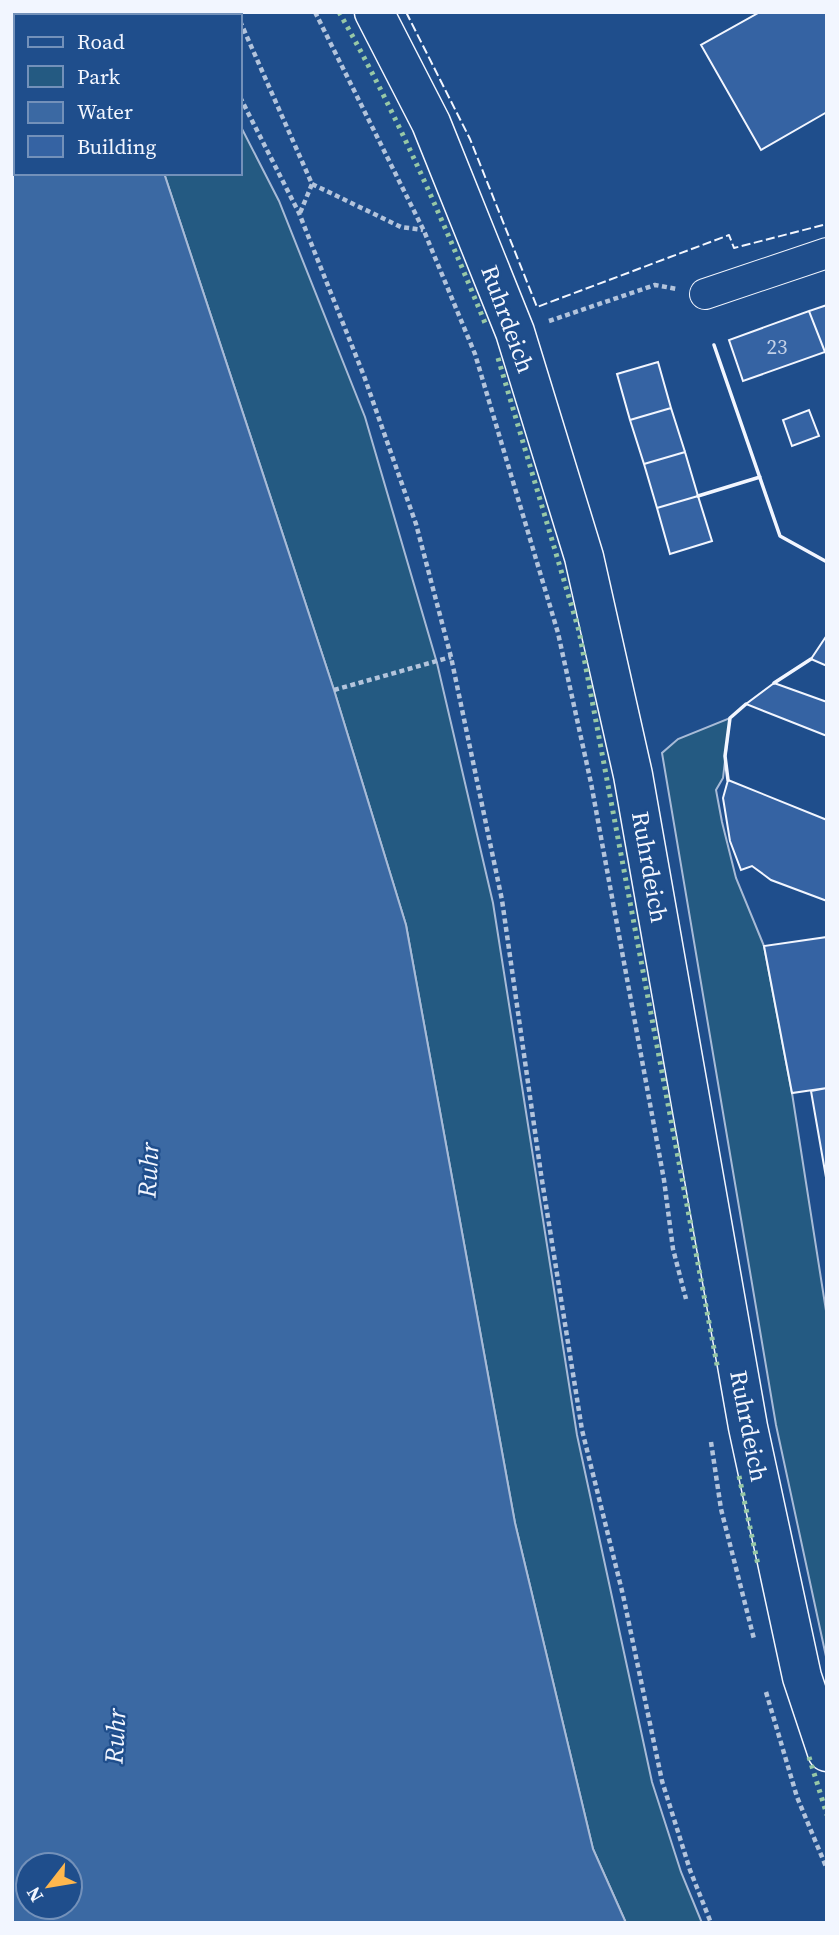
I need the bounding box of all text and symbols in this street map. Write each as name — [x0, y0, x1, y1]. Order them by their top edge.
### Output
legend — [14, 14, 242, 175]
text: Road — [77, 27, 125, 56]
text: Park — [77, 62, 121, 91]
text: Water — [77, 97, 133, 126]
text: Building — [77, 132, 156, 161]
street label: Ruhrdeich — [473, 260, 543, 378]
house number: 23 — [767, 332, 788, 361]
street label: Ruhrdeich — [624, 809, 676, 925]
water label: Ruhr — [129, 1141, 167, 1200]
street label: Ruhrdeich — [722, 1368, 776, 1484]
water label: Ruhr — [96, 1707, 134, 1766]
north arrow — [14, 1851, 84, 1921]
text: N — [20, 1882, 49, 1907]

